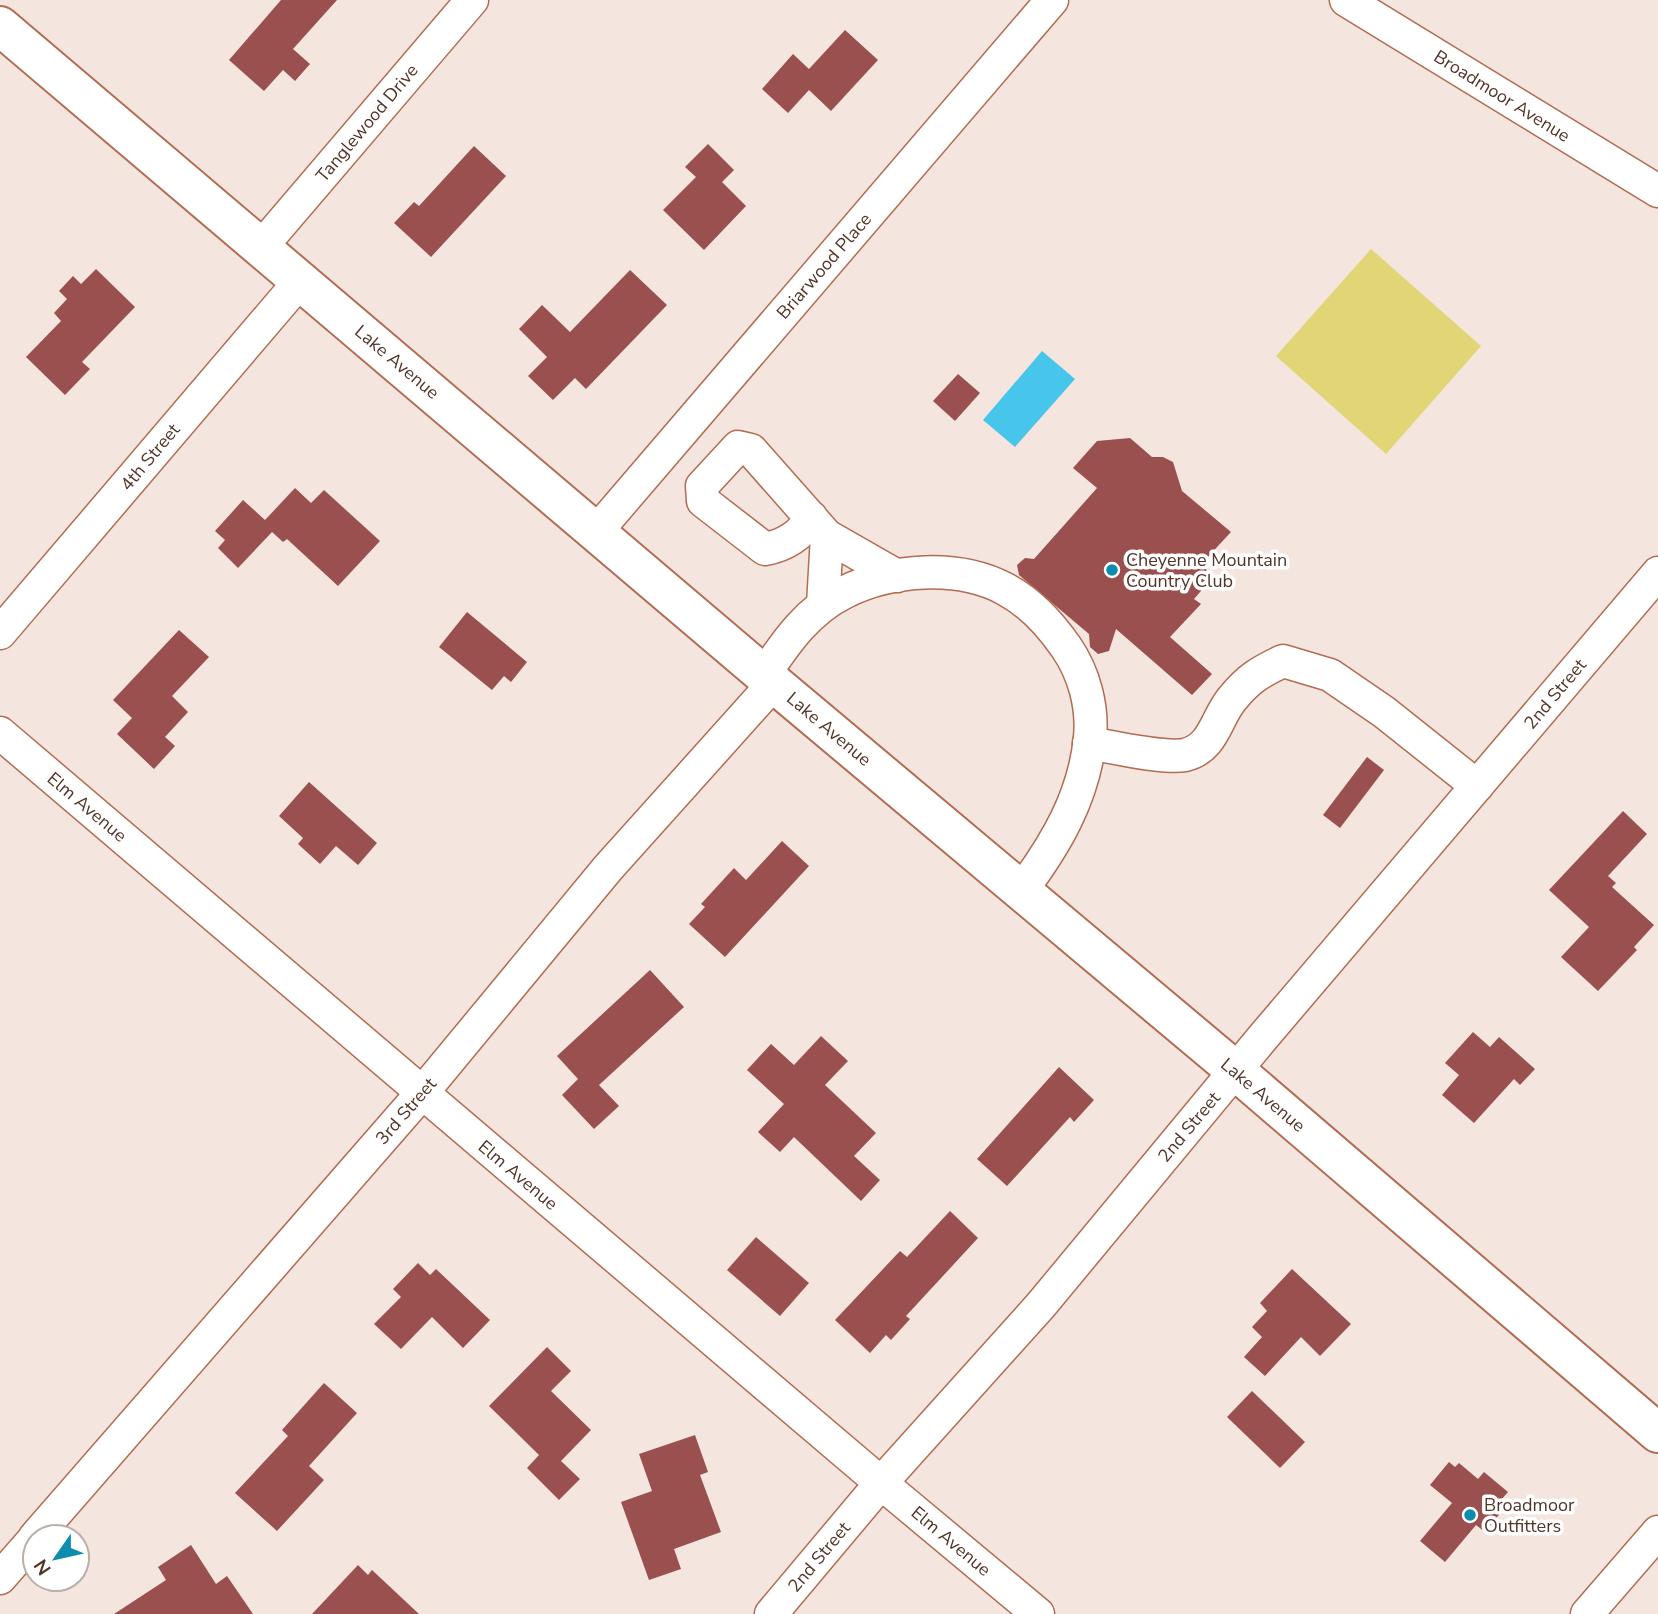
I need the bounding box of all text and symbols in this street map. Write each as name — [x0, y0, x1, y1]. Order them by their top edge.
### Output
street label: Broadmoor Avenue — [1429, 44, 1575, 148]
street label: Tanglewood Drive — [310, 59, 424, 187]
street label: Briarwood Place — [771, 208, 877, 324]
street label: Lake Avenue — [350, 320, 444, 404]
street label: 4th Street — [115, 418, 186, 496]
place label: Cheyenne Mountain Country Club — [1126, 548, 1287, 593]
marker: Cheyenne Mountain Country Club — [1104, 562, 1120, 578]
street label: 2nd Street — [1518, 653, 1592, 734]
street label: Lake Avenue — [782, 687, 876, 771]
street label: Elm Avenue — [42, 767, 132, 847]
street label: Lake Avenue — [1216, 1053, 1310, 1137]
street label: 3rd Street — [370, 1072, 442, 1150]
street label: 2nd Street — [1152, 1086, 1226, 1167]
street label: Elm Avenue — [473, 1135, 563, 1215]
place label: Broadmoor Outfitters — [1484, 1493, 1575, 1538]
street label: Elm Avenue — [906, 1501, 996, 1581]
marker: Broadmoor Outfitters — [1462, 1507, 1478, 1523]
street label: 2nd Street — [782, 1516, 856, 1597]
north arrow — [21, 1523, 91, 1593]
text: N — [28, 1554, 57, 1580]

